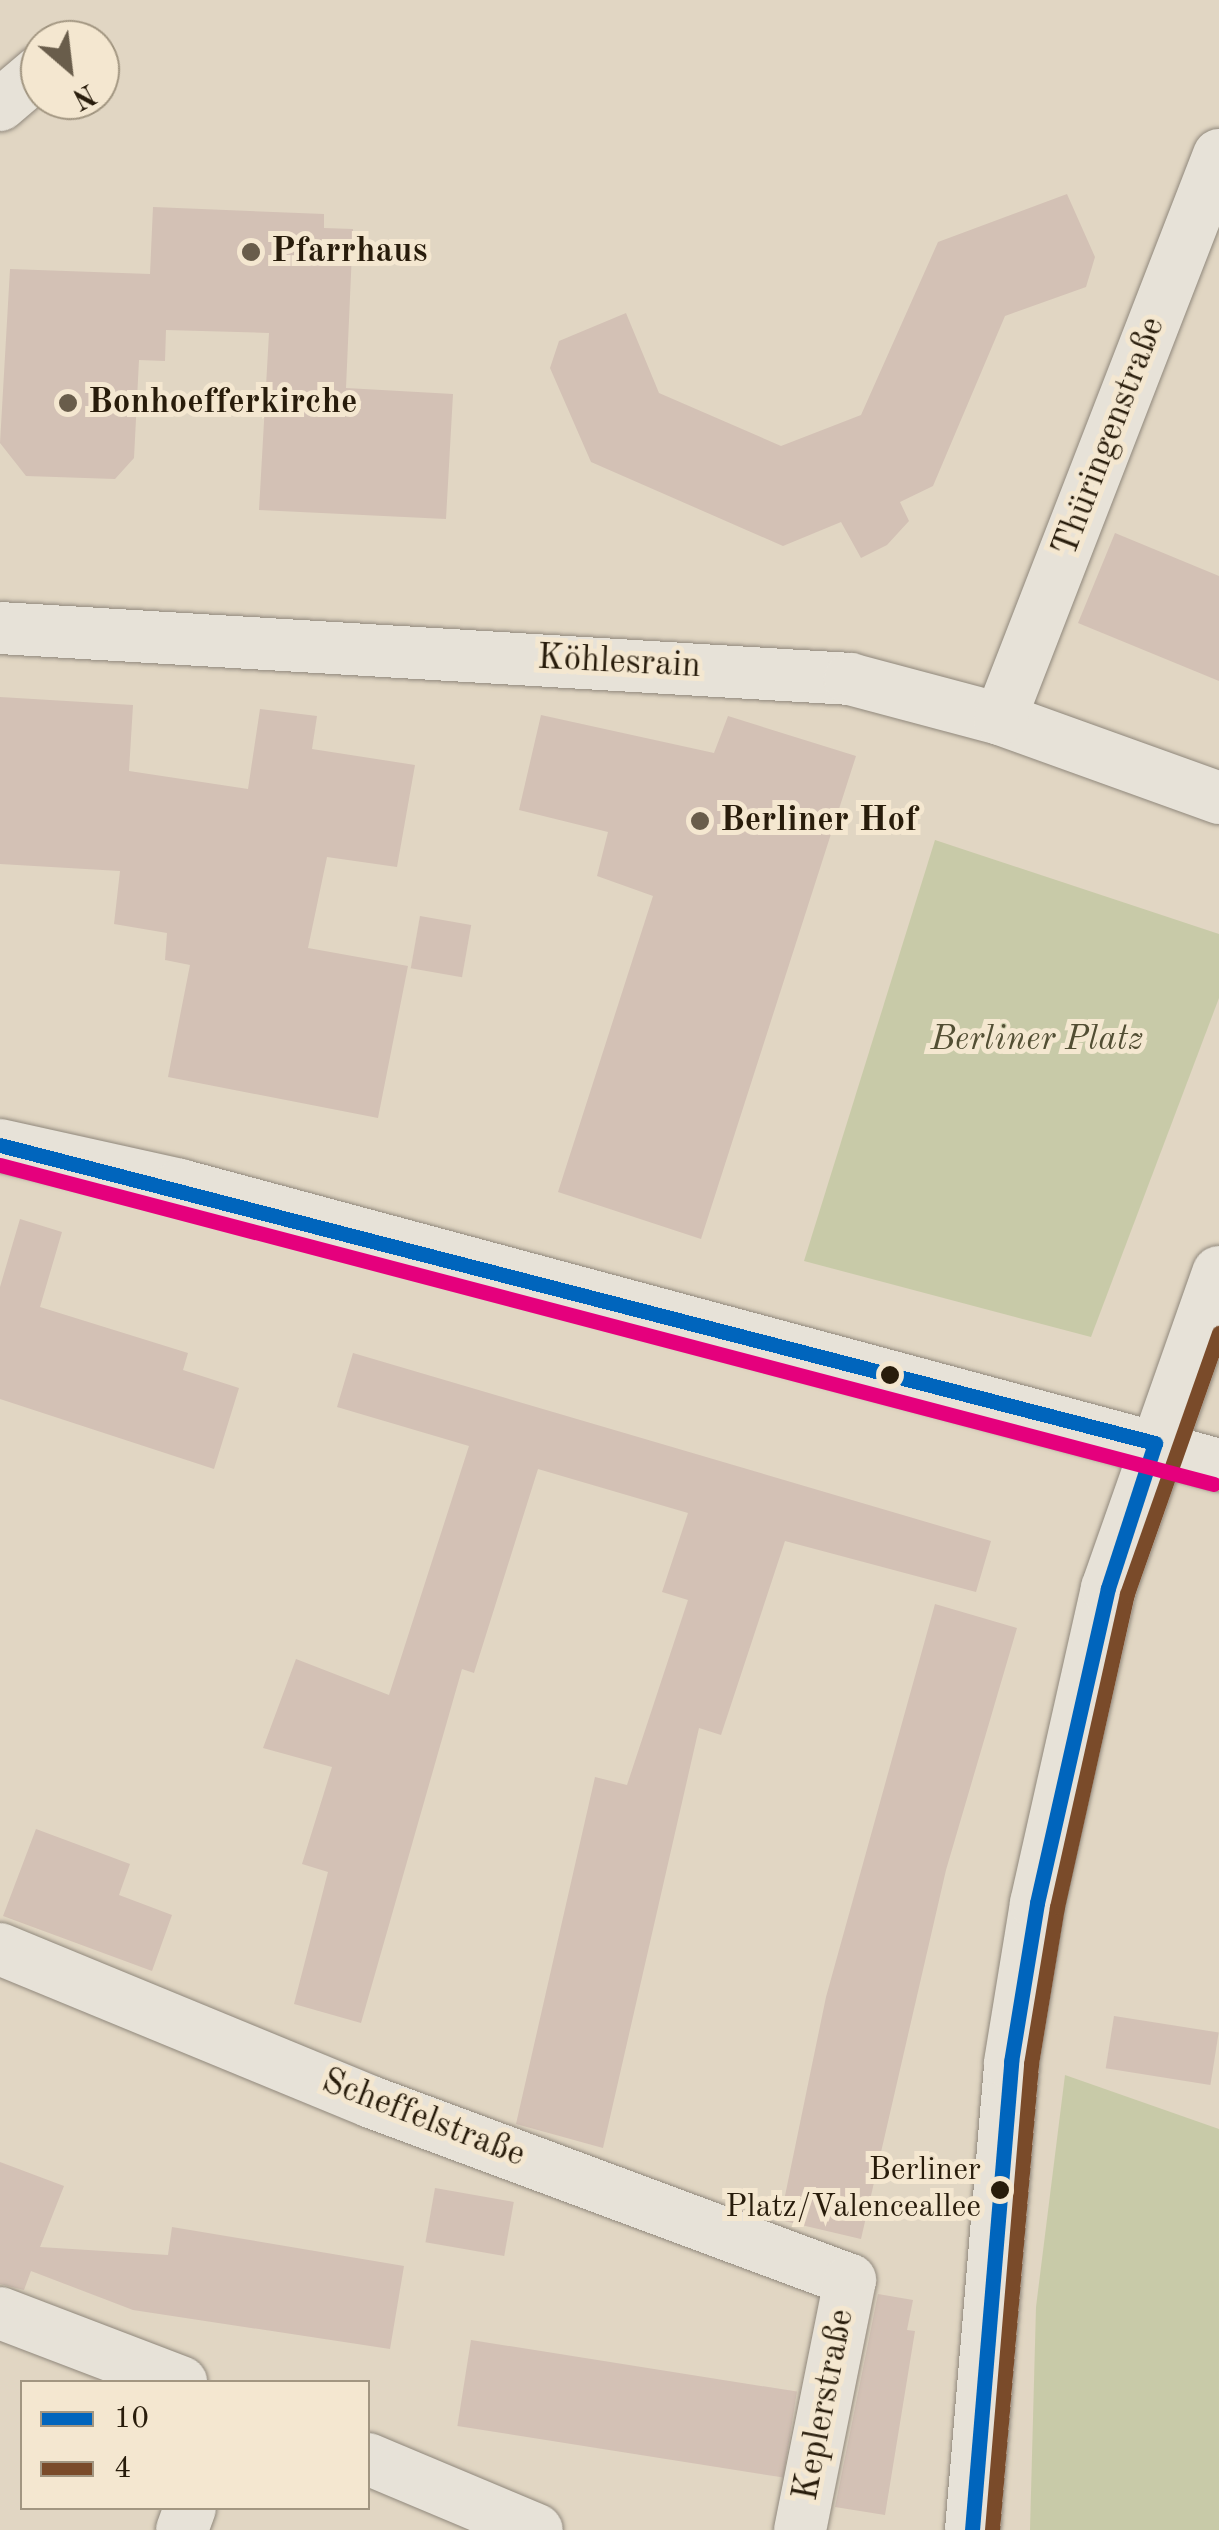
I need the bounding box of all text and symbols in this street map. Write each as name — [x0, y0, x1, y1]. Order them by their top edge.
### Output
north arrow — [20, 20, 120, 120]
text: N — [67, 77, 99, 112]
place label: Pfarrhaus — [271, 231, 428, 273]
marker: Pfarrhaus — [240, 241, 262, 263]
street label: Thüringenstraße — [1045, 311, 1175, 563]
place label: Bonhoefferkirche — [88, 382, 358, 424]
marker: Bonhoefferkirche — [57, 392, 79, 414]
street label: Köhlesrain — [536, 638, 702, 688]
place label: Berliner Hof — [720, 800, 917, 842]
marker: Berliner Hof — [689, 810, 711, 832]
park label: Berliner Platz — [930, 1019, 1144, 1061]
unlabelled marker — [880, 1365, 900, 1385]
street label: Scheffelstraße — [315, 2061, 531, 2177]
place label: Berliner Platz/Valenceallee — [725, 2153, 981, 2228]
marker: Berliner Platz/Valenceallee — [990, 2180, 1010, 2200]
street label: Keplerstraße — [786, 2306, 864, 2504]
legend — [20, 2380, 370, 2510]
text: 10 — [114, 2404, 149, 2434]
text: 4 — [114, 2454, 131, 2484]

